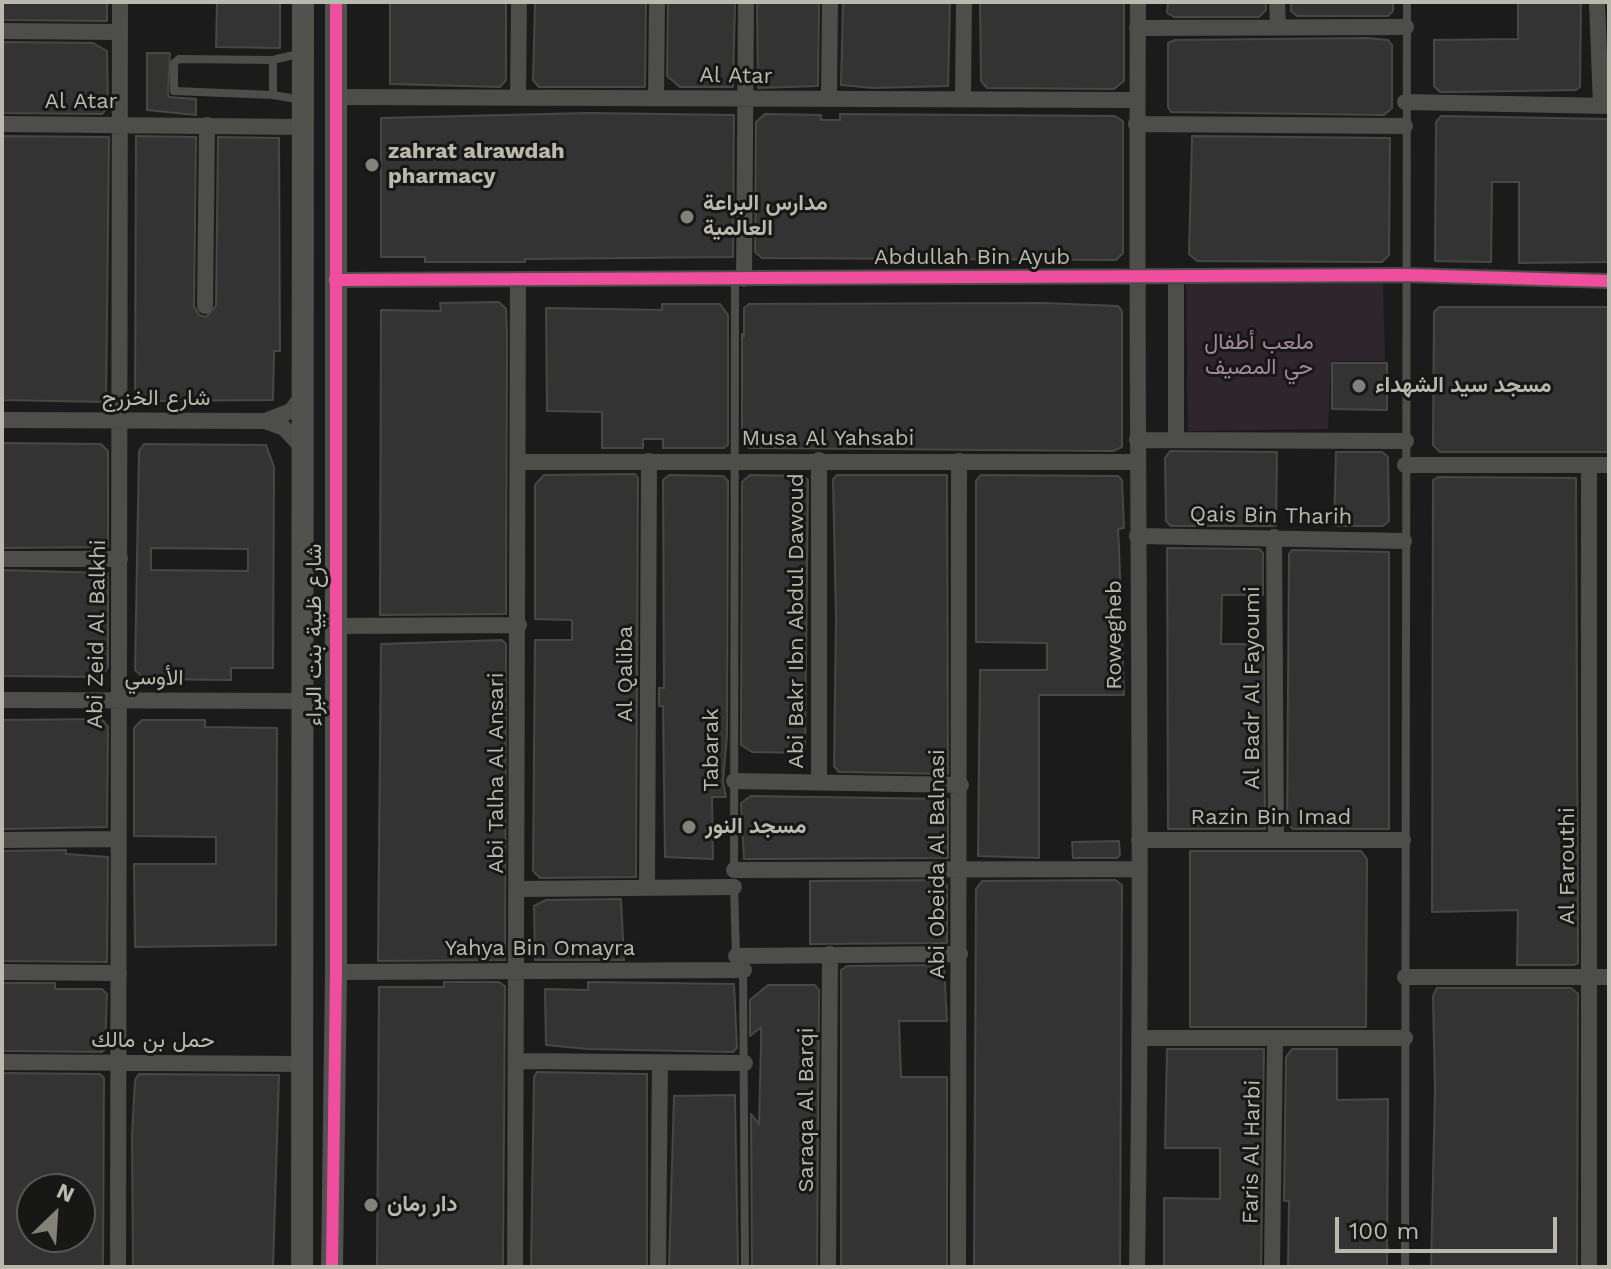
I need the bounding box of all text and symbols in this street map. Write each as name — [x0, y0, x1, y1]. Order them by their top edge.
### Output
street label: Al Atar — [699, 62, 773, 90]
street label: Al Atar — [44, 89, 118, 115]
place label: zahrat alrawdah pharmacy — [388, 139, 565, 190]
marker: zahrat alrawdah pharmacy — [363, 156, 381, 174]
place label: مدارس البراعة العالمية — [703, 191, 828, 242]
marker: مدارس البراعة العالمية — [678, 208, 696, 226]
street label: Abdullah Bin Ayub — [874, 245, 1070, 271]
park label: ملعب أطفال حي المصيف — [1204, 330, 1314, 382]
place label: مسجد سيد الشهداء — [1375, 373, 1551, 399]
marker: مسجد سيد الشهداء — [1350, 377, 1368, 395]
street label: شارع الخزرج — [102, 386, 210, 412]
street label: Musa Al Yahsabi — [742, 426, 914, 452]
street label: Abi Bakr Ibn Abdul Dawoud — [784, 473, 810, 769]
street label: Qais Bin Tharih — [1190, 501, 1352, 531]
street label: Abi Zeid Al Balkhi — [82, 539, 112, 729]
street label: شارع ظبية بنت البراء — [302, 544, 328, 726]
street label: Rowegheb — [1102, 580, 1128, 690]
street label: Al Badr Al Fayoumi — [1240, 586, 1266, 790]
street label: Al Qaliba — [613, 626, 639, 722]
street label: الأوسي — [124, 664, 184, 692]
street label: Abi Talha Al Ansari — [484, 672, 510, 874]
street label: Tabarak — [699, 708, 725, 792]
street label: Abi Obeida Al Balnasi — [925, 749, 951, 979]
street label: Razin Bin Imad — [1191, 805, 1351, 831]
street label: Al Farouthi — [1555, 807, 1581, 925]
place label: مسجد النور — [705, 814, 806, 840]
marker: مسجد النور — [680, 818, 698, 836]
street label: Yahya Bin Omayra — [445, 936, 635, 962]
street label: Saraqa Al Barqi — [794, 1027, 820, 1193]
street label: حمل بن مالك — [91, 1028, 215, 1054]
street label: Faris Al Harbi — [1238, 1080, 1266, 1224]
north arrow — [16, 1173, 96, 1253]
text: N — [53, 1178, 78, 1207]
place label: دار رمان — [387, 1192, 457, 1218]
marker: دار رمان — [362, 1196, 380, 1214]
scale bar — [1339, 1201, 1561, 1251]
text: 100 m — [1349, 1217, 1419, 1245]

